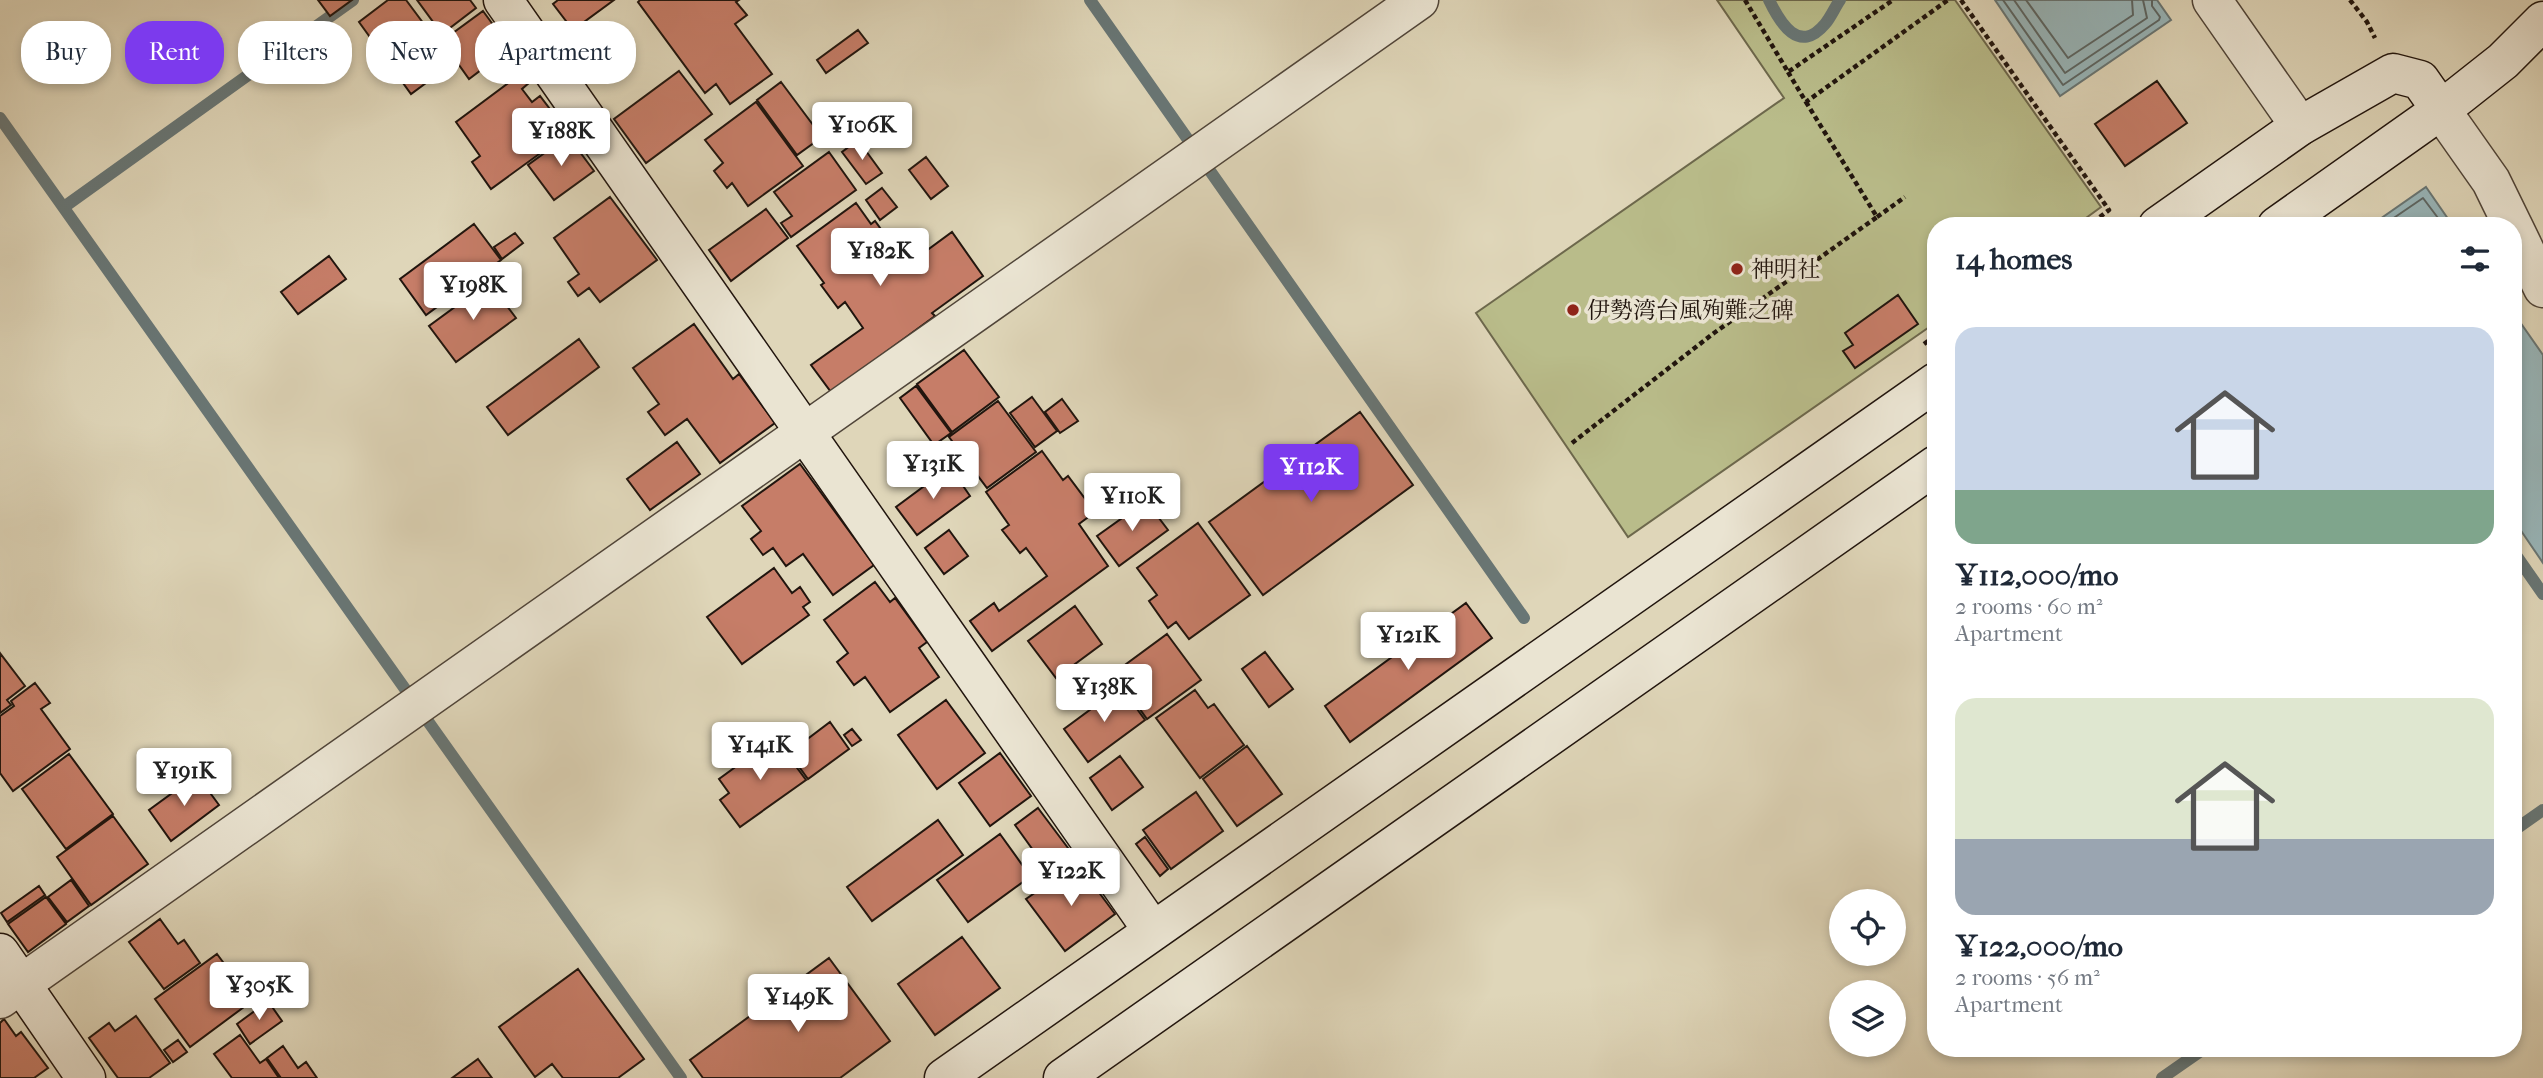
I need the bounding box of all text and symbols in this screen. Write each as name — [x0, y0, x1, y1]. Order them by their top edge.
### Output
chip: Buy — [21, 21, 111, 84]
chip: Rent — [125, 21, 224, 84]
chip: Filters — [238, 21, 352, 84]
chip: New — [366, 21, 461, 84]
chip: Apartment — [475, 21, 636, 84]
pin: ¥106K — [813, 102, 911, 162]
pin: ¥188K — [512, 108, 610, 168]
text: ¥106K — [828, 111, 896, 138]
text: ¥188K — [528, 117, 594, 144]
pin: ¥182K — [831, 229, 929, 288]
text: ¥182K — [847, 237, 913, 264]
icon: filters — [2456, 240, 2494, 278]
text: 14 homes — [1955, 242, 2072, 277]
place label: 神明社 — [1751, 256, 1820, 283]
marker: 神明社 — [1729, 261, 1745, 277]
pin: ¥198K — [424, 262, 522, 322]
text: ¥198K — [440, 271, 506, 298]
place label: 伊勢湾台風殉難之碑 — [1587, 297, 1794, 324]
marker: 伊勢湾台風殉難之碑 — [1565, 302, 1581, 318]
icon: home — [2162, 372, 2288, 498]
pin: ¥131K — [884, 442, 982, 501]
pin: ¥112K — [1262, 444, 1360, 504]
text: ¥131K — [903, 450, 963, 477]
text: ¥112K — [1280, 453, 1342, 480]
pin: ¥110K — [1083, 474, 1181, 533]
text: ¥110K — [1100, 482, 1164, 509]
text: ¥112,000/mo — [1955, 558, 2118, 593]
text: 2 rooms · 60 m² — [1955, 593, 2102, 620]
pin: ¥121K — [1359, 612, 1457, 672]
text: Apartment — [1955, 620, 2063, 647]
text: ¥121K — [1377, 621, 1439, 648]
pin: ¥138K — [1055, 664, 1153, 724]
text: ¥138K — [1072, 673, 1136, 700]
pin: ¥141K — [711, 722, 809, 782]
text: ¥141K — [728, 731, 792, 758]
icon: home — [2162, 743, 2288, 869]
pin: ¥191K — [135, 748, 233, 808]
text: ¥191K — [152, 757, 216, 784]
pin: ¥122K — [1022, 848, 1120, 908]
text: ¥122K — [1038, 857, 1104, 884]
map controls — [1829, 889, 1906, 1057]
button: locate — [1829, 889, 1906, 966]
text: ¥122,000/mo — [1955, 929, 2123, 964]
pin: ¥305K — [210, 962, 308, 1022]
text: 2 rooms · 56 m² — [1955, 964, 2100, 991]
text: ¥305K — [226, 971, 292, 998]
pin: ¥149K — [749, 974, 847, 1034]
button: layers — [1829, 980, 1906, 1057]
text: ¥149K — [764, 983, 832, 1010]
text: Apartment — [1955, 991, 2063, 1018]

